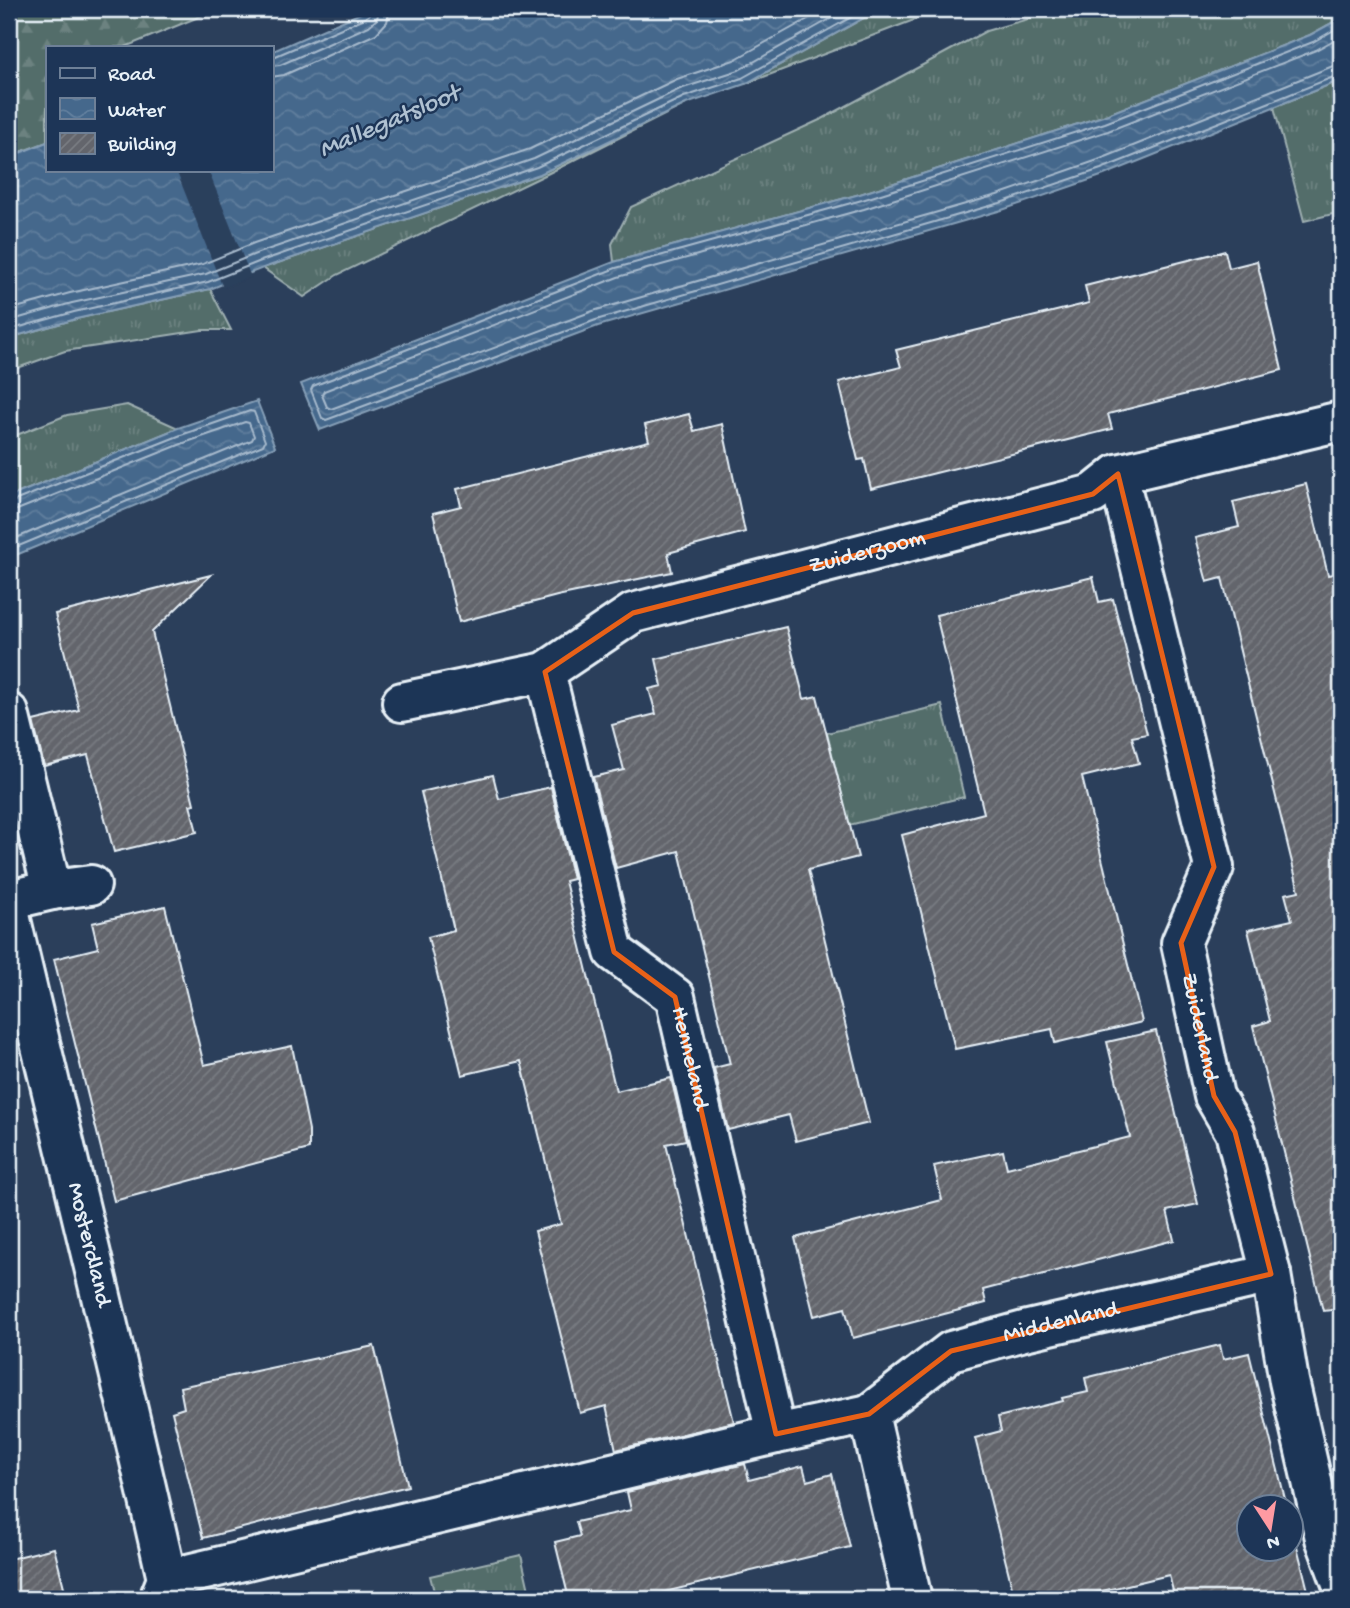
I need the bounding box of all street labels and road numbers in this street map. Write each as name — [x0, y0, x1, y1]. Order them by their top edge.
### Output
street label: Zuiderzoom — [806, 523, 929, 581]
street label: Zuiderland — [1173, 970, 1226, 1087]
street label: Henneland — [663, 1004, 716, 1115]
street label: Mosterdland — [60, 1180, 118, 1312]
street label: Middenland — [1000, 1295, 1124, 1351]

